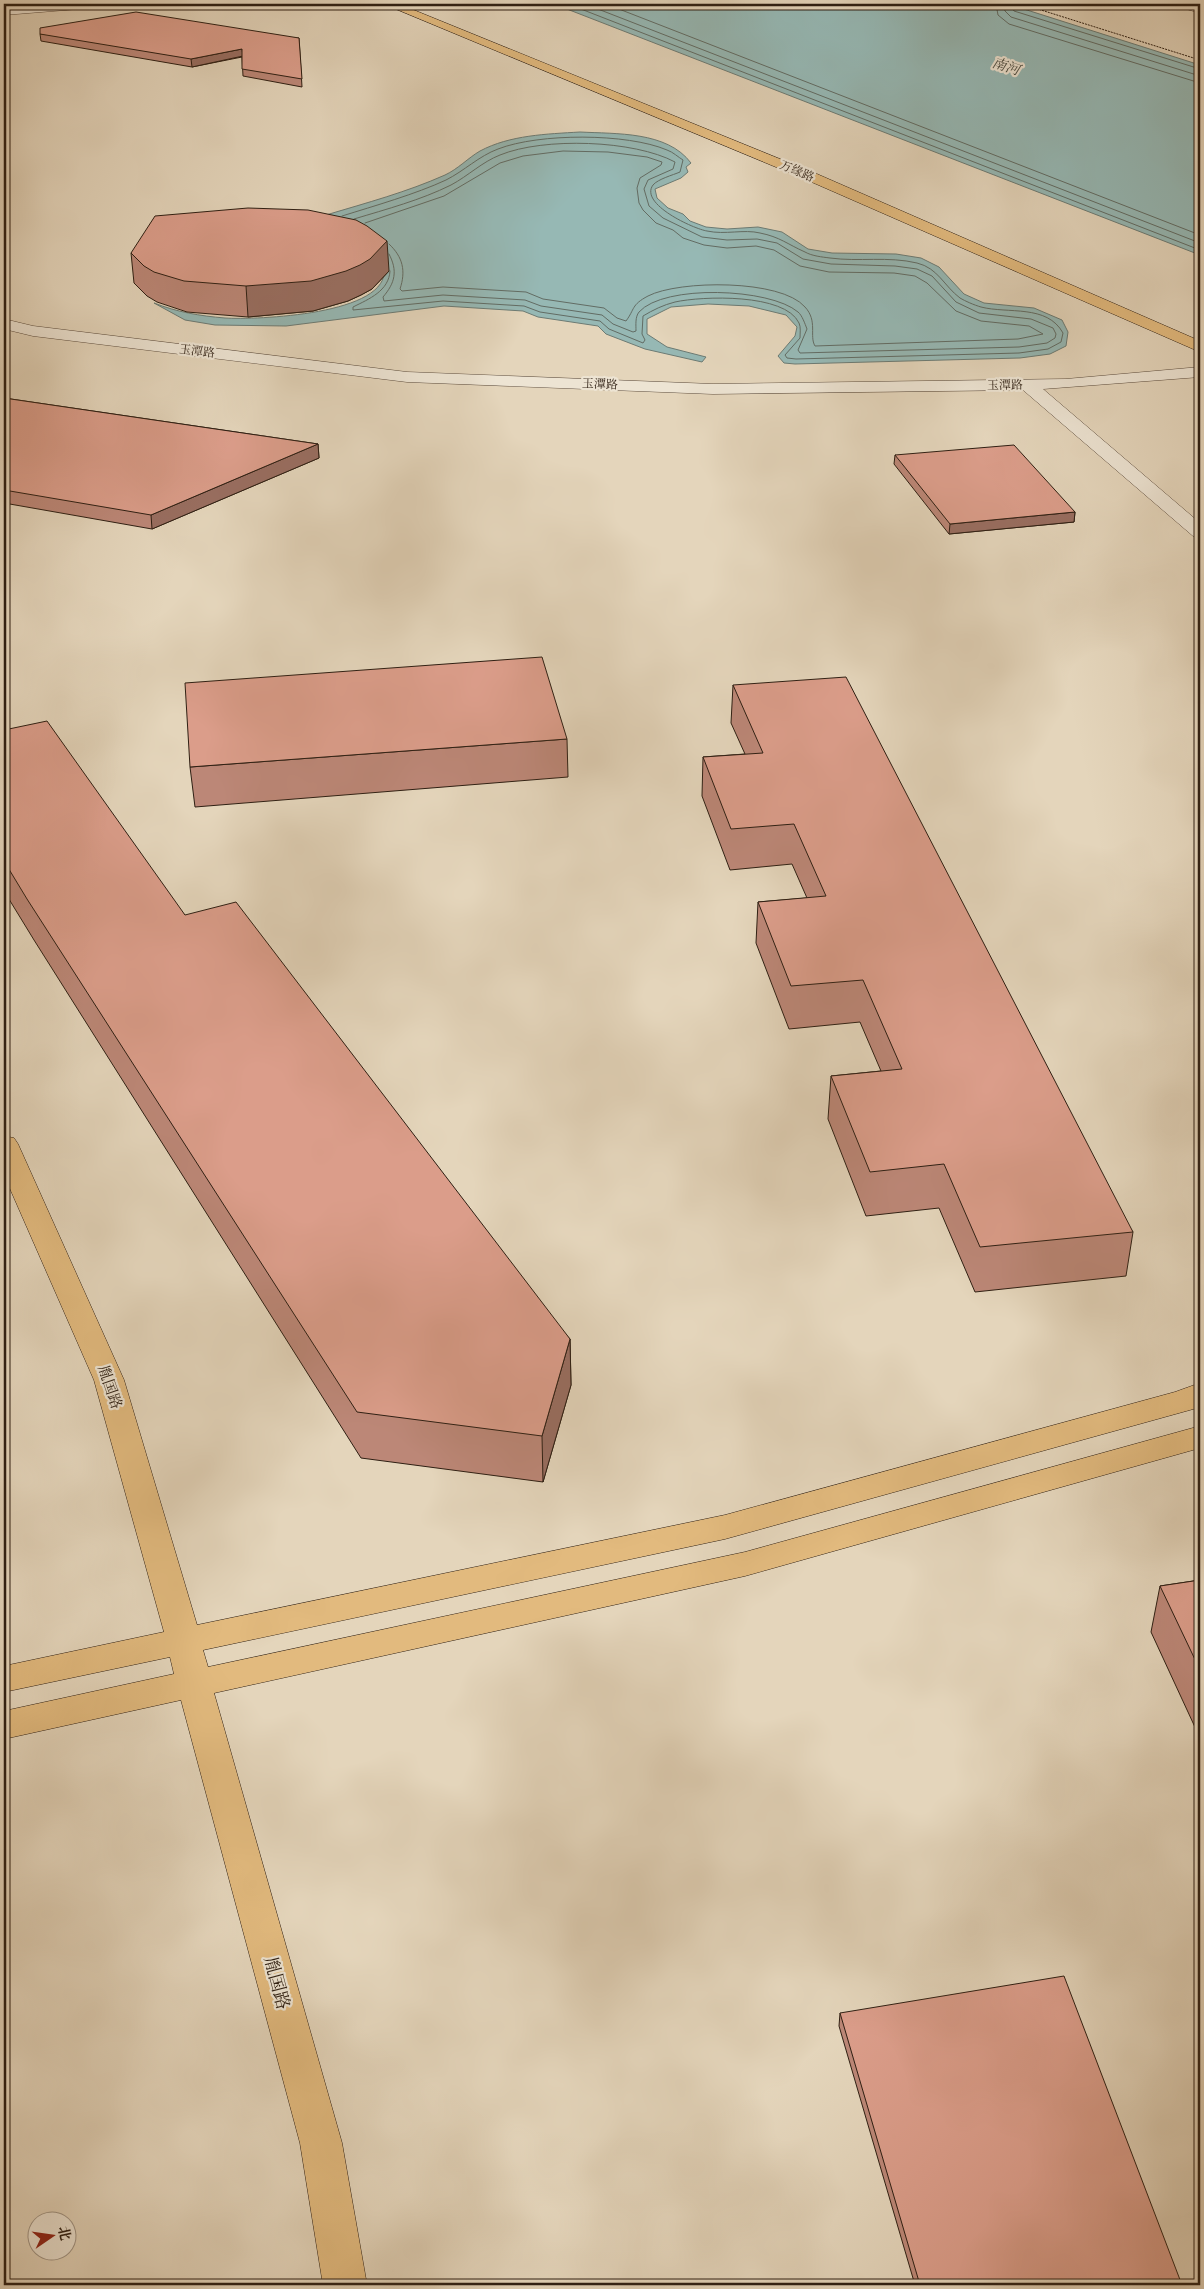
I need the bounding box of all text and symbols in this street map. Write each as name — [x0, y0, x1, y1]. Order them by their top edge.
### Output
water label: 南河 — [990, 54, 1025, 80]
street label: 万缘路 — [778, 158, 816, 184]
street label: 玉潭路 — [178, 342, 216, 360]
street label: 玉潭路 — [582, 376, 618, 392]
street label: 玉潭路 — [987, 378, 1023, 392]
street label: 胤国路 — [94, 1363, 126, 1411]
street label: 胤国路 — [259, 1954, 295, 2012]
north arrow — [28, 2212, 78, 2262]
text: 北 — [54, 2224, 74, 2242]

